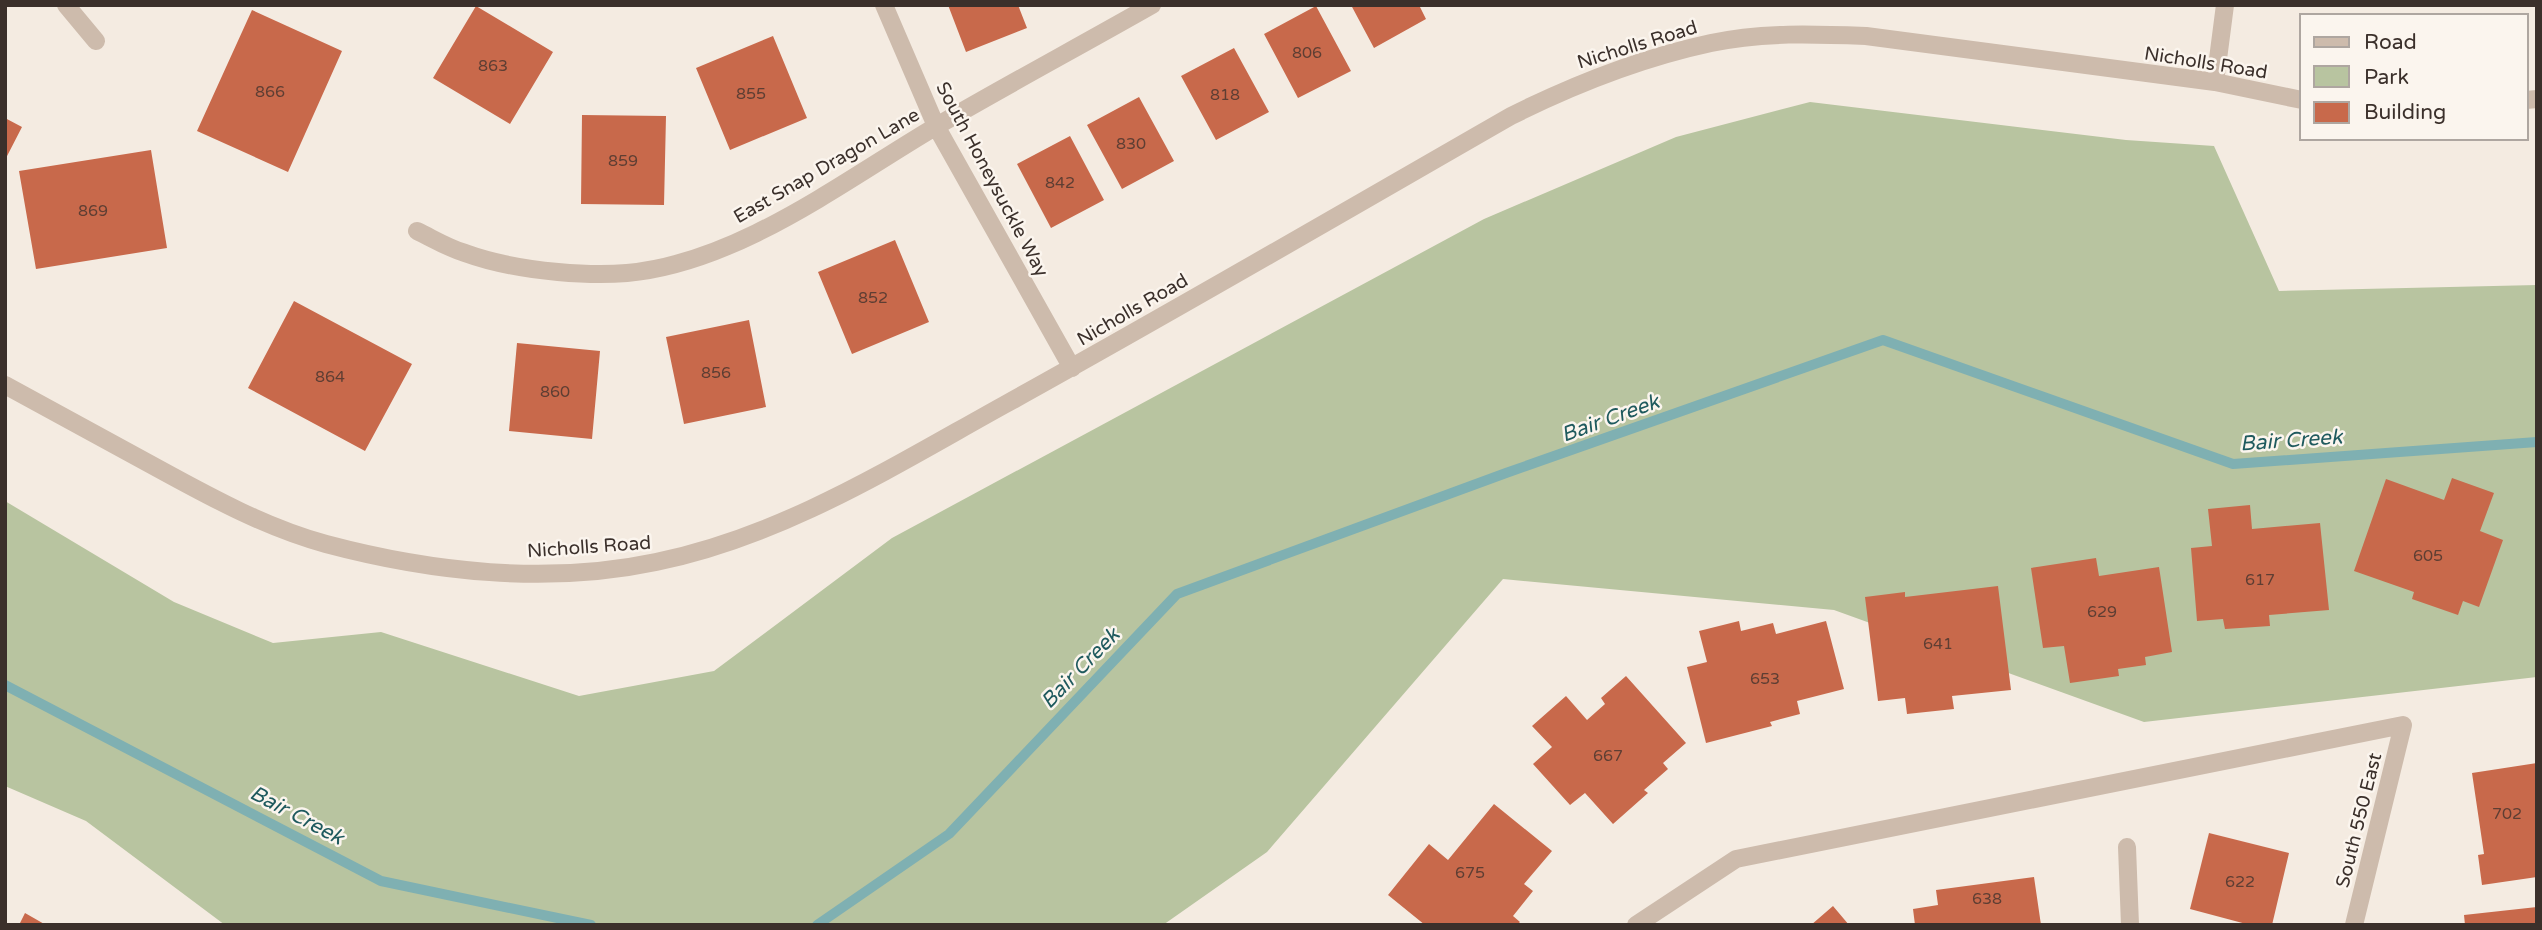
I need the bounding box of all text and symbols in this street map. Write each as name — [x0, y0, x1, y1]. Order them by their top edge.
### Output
legend — [2300, 14, 2528, 140]
street label: Nicholls Road — [1575, 16, 1700, 74]
text: Road — [2364, 30, 2417, 55]
street label: Nicholls Road — [2143, 42, 2269, 84]
house number: 806 — [1292, 43, 1322, 63]
house number: 863 — [478, 56, 508, 76]
text: Park — [2364, 65, 2409, 90]
street label: South Honeysuckle Way — [931, 78, 1053, 281]
house number: 866 — [255, 82, 285, 102]
house number: 855 — [736, 84, 766, 104]
house number: 818 — [1210, 85, 1240, 105]
text: Building — [2364, 100, 2446, 125]
street label: East Snap Dragon Lane — [730, 104, 923, 228]
house number: 830 — [1116, 134, 1146, 154]
house number: 859 — [608, 151, 638, 171]
house number: 842 — [1045, 173, 1075, 193]
house number: 869 — [78, 201, 108, 221]
street label: Nicholls Road — [1073, 269, 1192, 350]
house number: 852 — [858, 288, 888, 308]
house number: 856 — [701, 363, 731, 383]
house number: 864 — [315, 367, 345, 387]
house number: 860 — [540, 382, 570, 402]
water label: Bair Creek — [1558, 389, 1664, 448]
water label: Bair Creek — [2239, 424, 2345, 457]
street label: Nicholls Road — [526, 532, 652, 562]
house number: 605 — [2413, 546, 2443, 566]
house number: 617 — [2245, 570, 2275, 590]
house number: 629 — [2087, 602, 2117, 622]
water label: Bair Creek — [1036, 622, 1126, 714]
house number: 641 — [1923, 634, 1953, 654]
house number: 653 — [1750, 669, 1780, 689]
house number: 667 — [1593, 746, 1623, 766]
street label: South 550 East — [2332, 750, 2386, 890]
water label: Bair Creek — [246, 780, 349, 851]
house number: 702 — [2492, 804, 2522, 824]
house number: 675 — [1455, 863, 1485, 883]
house number: 622 — [2225, 872, 2255, 892]
house number: 638 — [1972, 889, 2002, 909]

